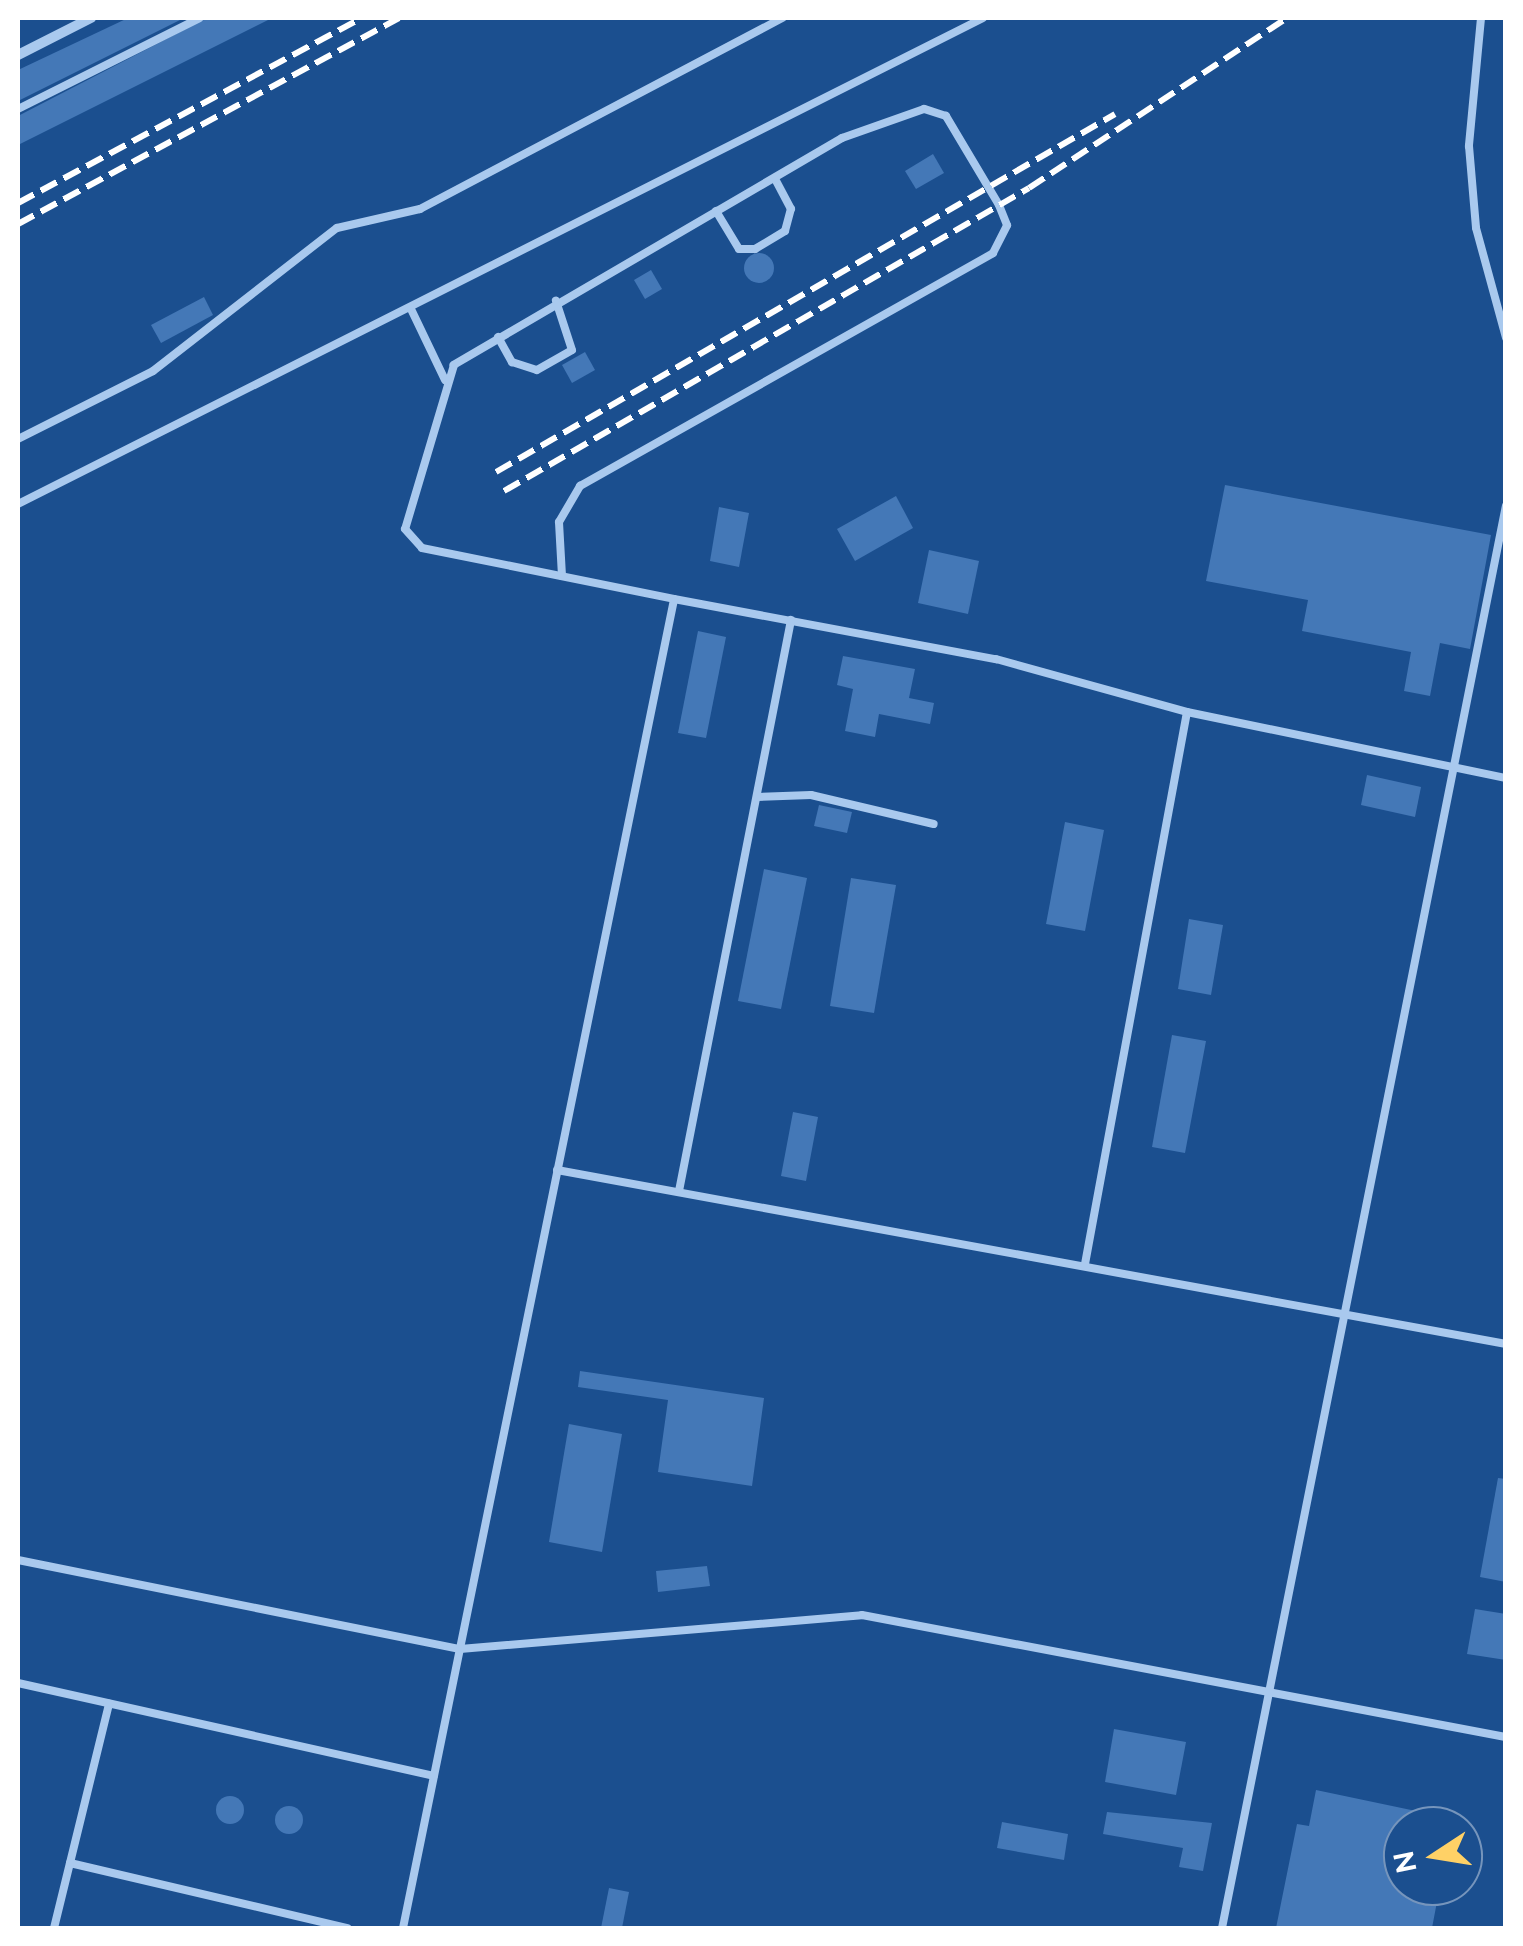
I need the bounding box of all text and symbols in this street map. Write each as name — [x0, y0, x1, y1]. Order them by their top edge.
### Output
north arrow — [1383, 1806, 1483, 1906]
text: N — [1387, 1848, 1423, 1876]

